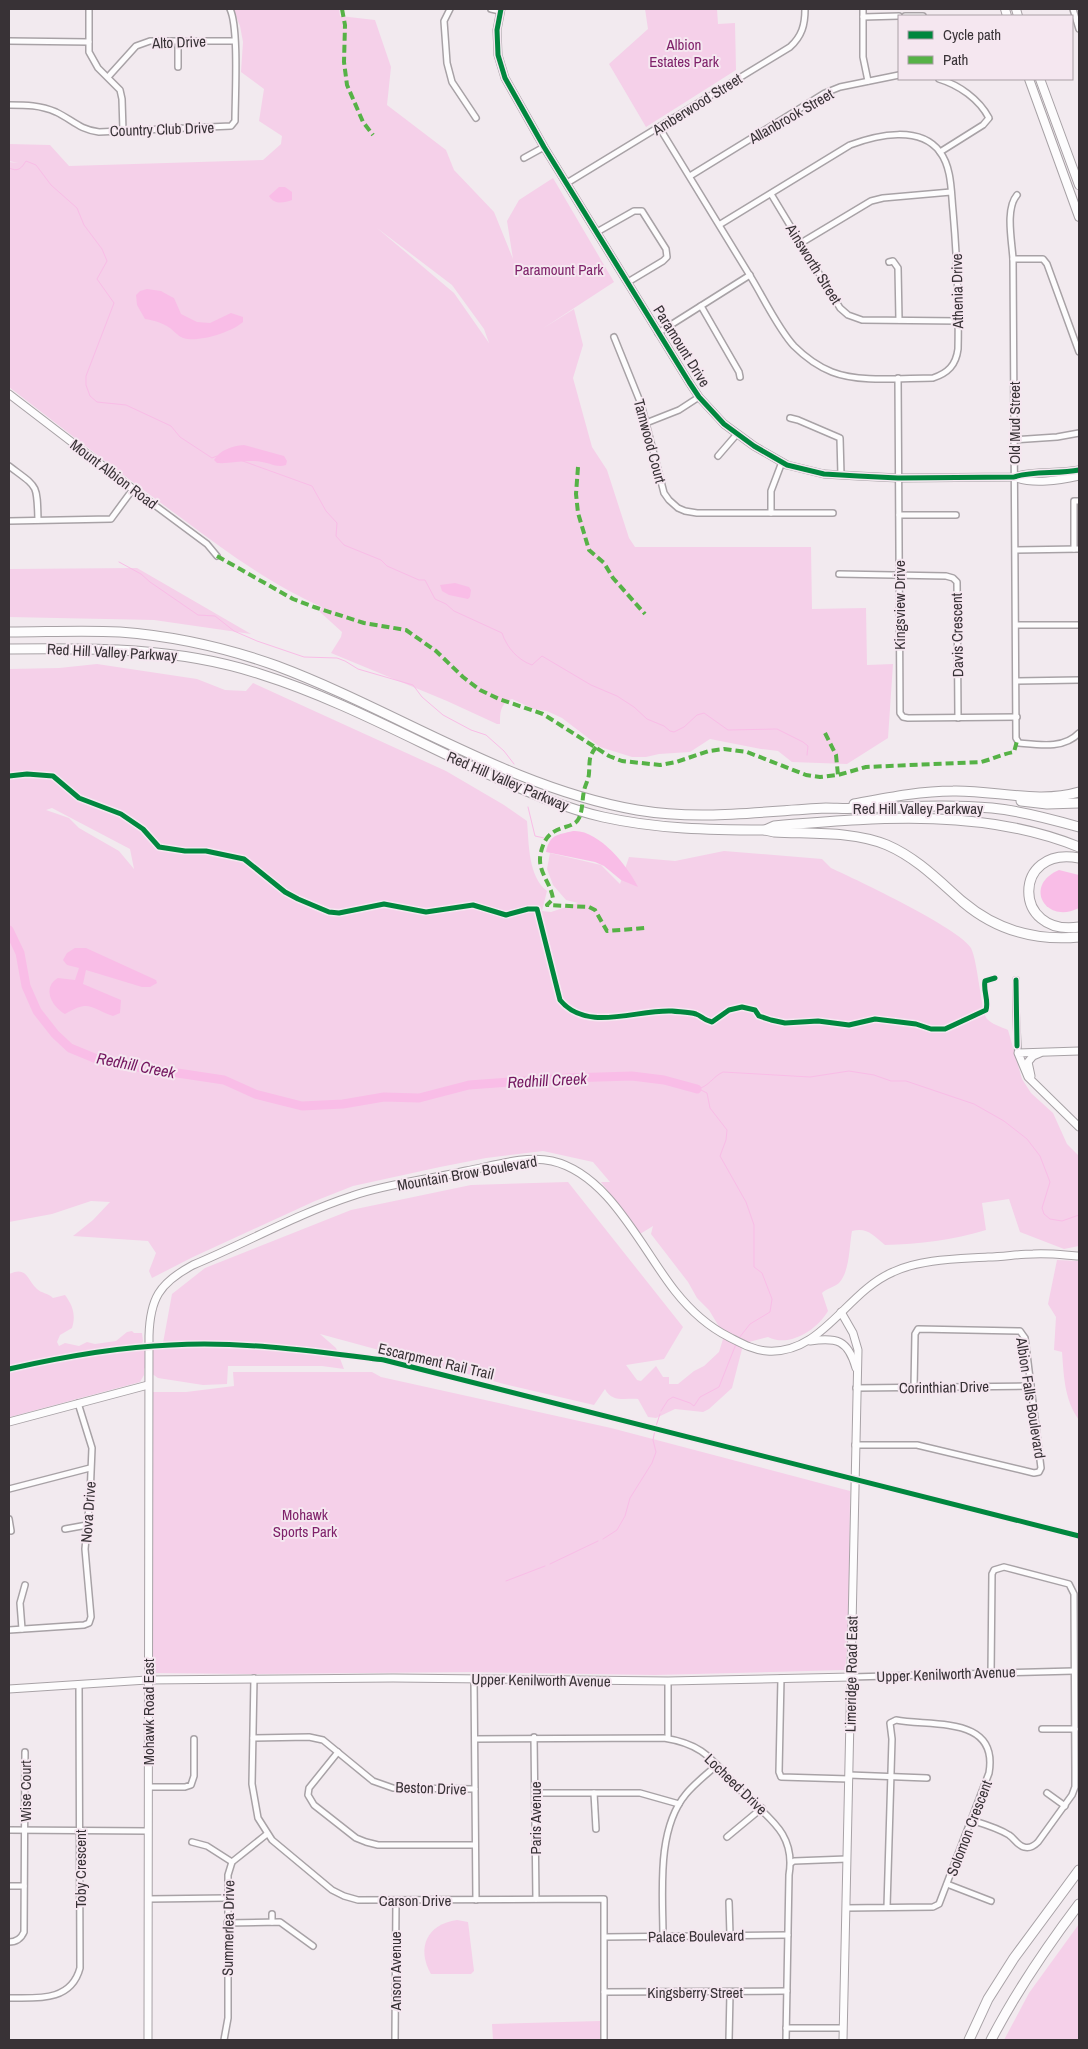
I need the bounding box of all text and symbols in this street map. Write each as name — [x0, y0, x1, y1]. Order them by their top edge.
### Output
legend — [898, 15, 1073, 80]
text: Cycle path — [943, 24, 1001, 45]
street label: Alto Drive — [151, 31, 207, 53]
park label: Albion Estates Park — [649, 34, 720, 72]
text: Path — [943, 49, 968, 70]
street label: Amberwood Street — [647, 68, 746, 140]
street label: Allanbrook Street — [744, 83, 838, 149]
street label: Country Club Drive — [109, 117, 215, 141]
street label: Ainsworth Street — [780, 219, 847, 309]
street label: Athenia Drive — [946, 253, 968, 330]
park label: Paramount Park — [515, 259, 604, 280]
street label: Paramount Drive — [648, 301, 716, 391]
street label: Old Mud Street — [1004, 381, 1025, 464]
street label: Tamwood Court — [629, 397, 671, 486]
street label: Mount Albion Road — [66, 434, 162, 514]
street label: Kingsview Drive — [889, 560, 910, 650]
street label: Davis Crescent — [946, 592, 968, 677]
street label: Red Hill Valley Parkway — [46, 638, 178, 666]
street label: Red Hill Valley Parkway — [444, 746, 573, 816]
street label: Red Hill Valley Parkway — [853, 798, 984, 819]
water label: Redhill Creek — [95, 1047, 178, 1083]
water label: Redhill Creek — [507, 1067, 588, 1093]
street label: Mountain Brow Boulevard — [395, 1150, 539, 1196]
street label: Albion Falls Boulevard — [1011, 1335, 1051, 1460]
street label: Escarpment Rail Trail — [376, 1337, 496, 1385]
street label: Corinthian Drive — [899, 1376, 989, 1398]
street label: Nova Drive — [75, 1480, 101, 1543]
park label: Mohawk Sports Park — [273, 1504, 338, 1542]
street label: Limeridge Road East — [839, 1615, 863, 1732]
street label: Mohawk Road East — [138, 1658, 159, 1765]
street label: Upper Kenilworth Avenue — [876, 1661, 1016, 1687]
street label: Upper Kenilworth Avenue — [471, 1668, 611, 1692]
street label: Locheed Drive — [700, 1749, 772, 1819]
street label: Wise Court — [15, 1760, 36, 1822]
street label: Beston Drive — [395, 1776, 467, 1800]
street label: Solomon Crescent — [941, 1776, 997, 1879]
street label: Paris Avenue — [525, 1781, 546, 1854]
street label: Toby Crescent — [70, 1829, 91, 1908]
street label: Summerlea Drive — [217, 1880, 239, 1976]
street label: Carson Drive — [379, 1890, 451, 1911]
street label: Palace Boulevard — [648, 1925, 744, 1947]
street label: Anson Avenue — [385, 1931, 406, 2012]
street label: Kingsberry Street — [647, 1982, 743, 2003]

